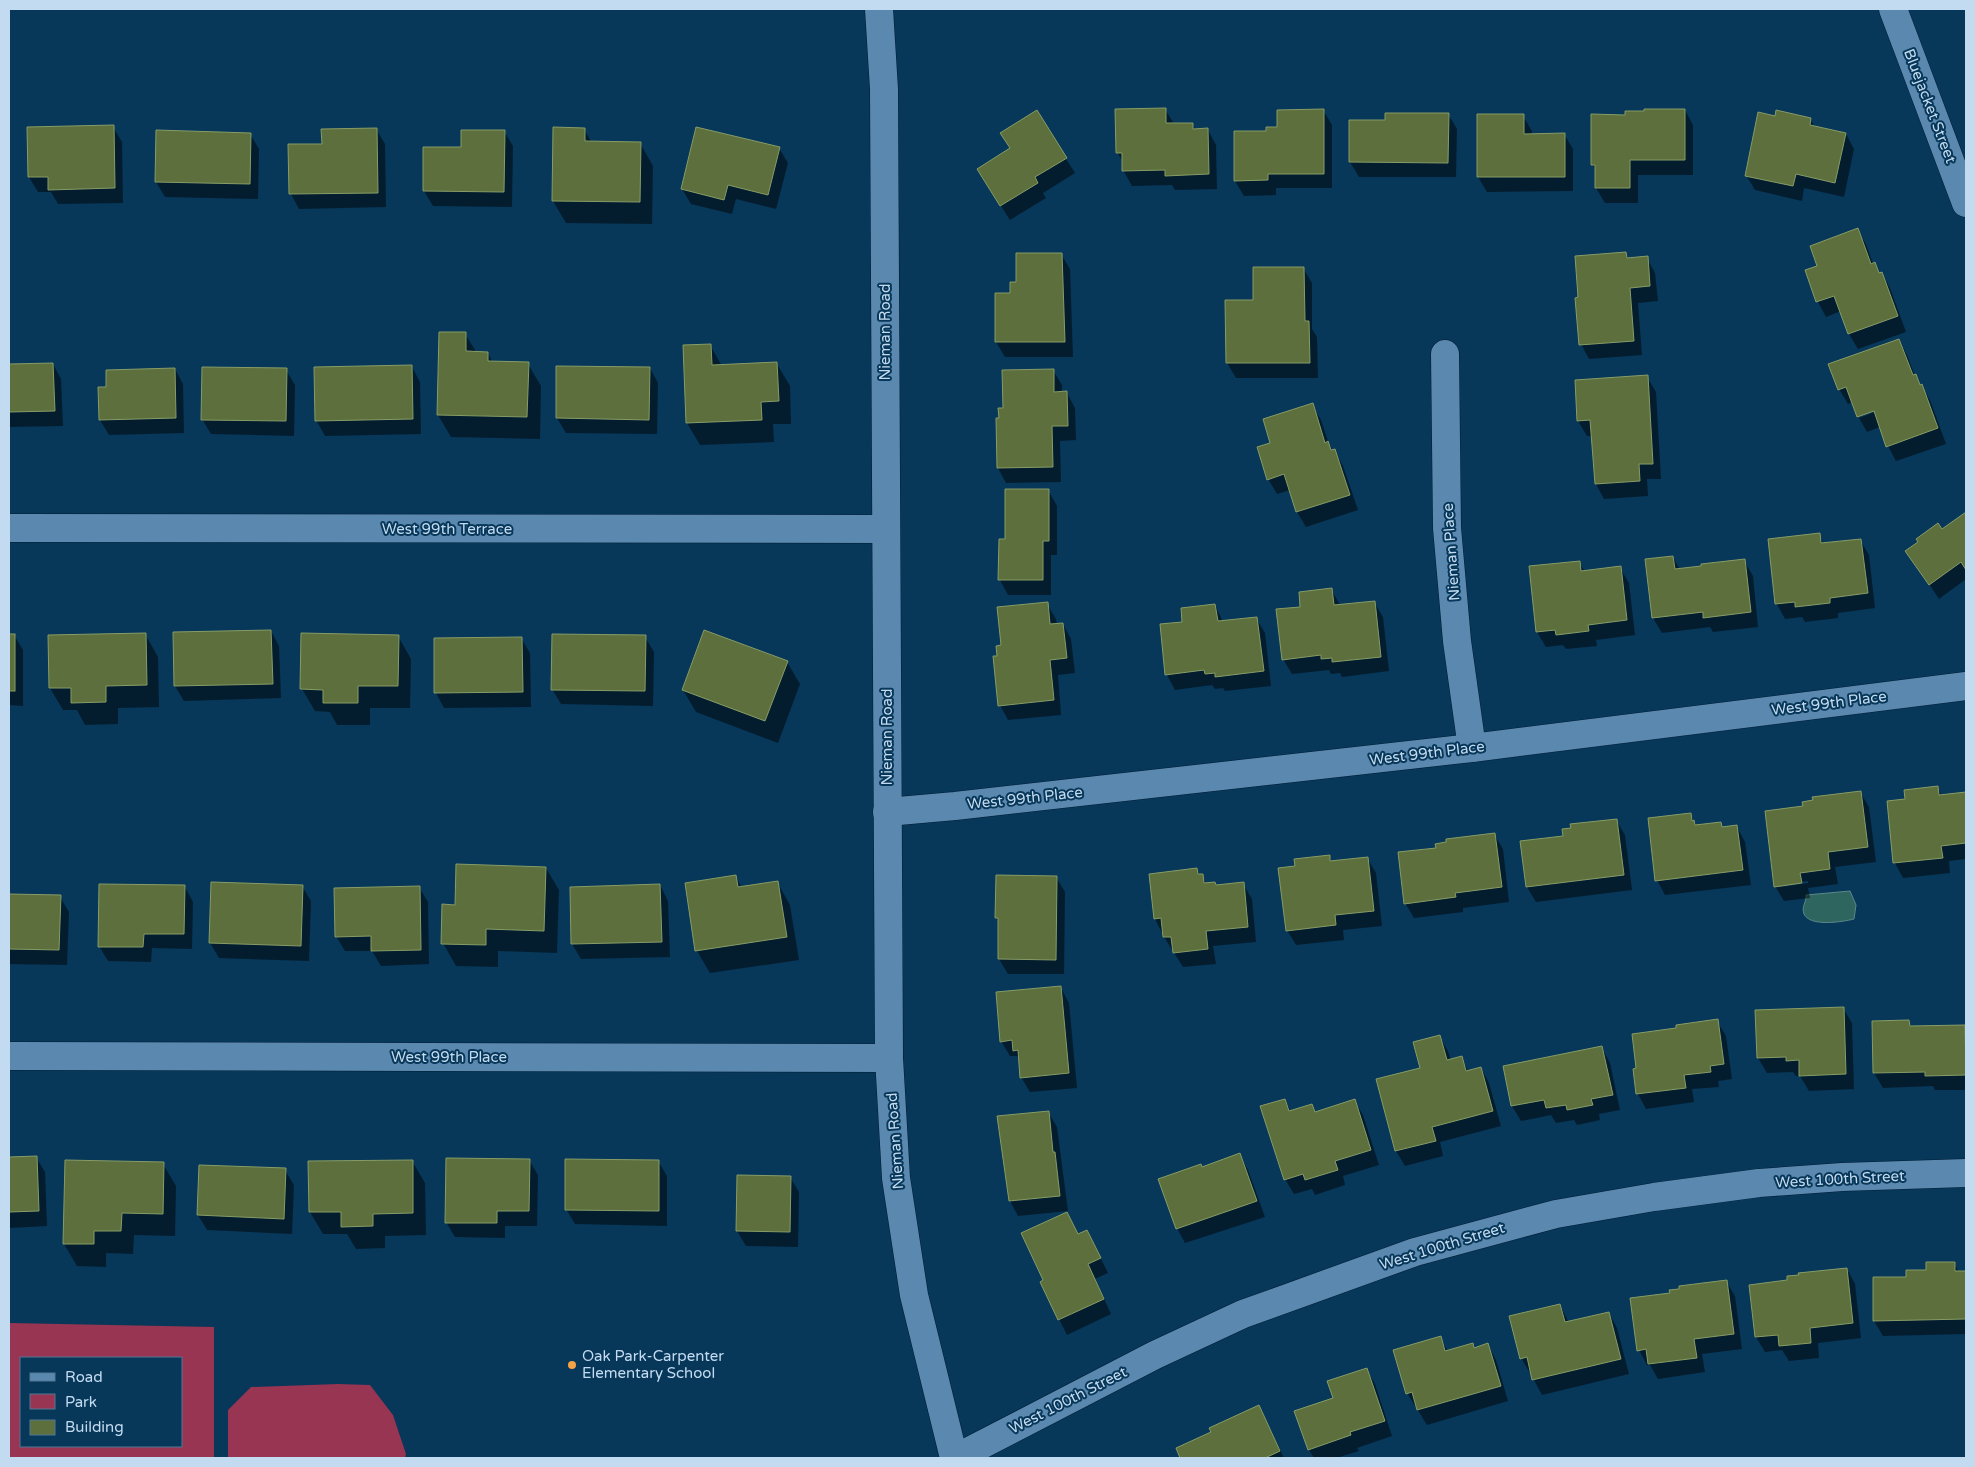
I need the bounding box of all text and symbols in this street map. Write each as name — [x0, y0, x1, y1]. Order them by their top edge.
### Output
street label: Bluejacket Street — [1900, 46, 1960, 166]
street label: Nieman Road — [876, 283, 894, 381]
street label: Nieman Place — [1439, 503, 1463, 601]
street label: West 99th Terrace — [382, 520, 512, 538]
street label: West 99th Place — [1770, 687, 1888, 719]
street label: Nieman Road — [878, 688, 896, 786]
street label: West 99th Place — [1368, 737, 1486, 769]
street label: West 99th Place — [966, 783, 1084, 813]
street label: West 99th Place — [391, 1048, 507, 1066]
street label: Nieman Road — [883, 1092, 907, 1190]
street label: West 100th Street — [1775, 1167, 1905, 1191]
street label: West 100th Street — [1377, 1218, 1507, 1274]
place label: Oak Park-Carpenter Elementary School — [582, 1347, 724, 1382]
legend — [20, 1357, 182, 1447]
marker: Oak Park-Carpenter Elementary School — [566, 1359, 578, 1371]
street label: West 100th Street — [1006, 1362, 1130, 1437]
text: Road — [65, 1368, 103, 1386]
text: Park — [65, 1393, 97, 1411]
text: Building — [65, 1418, 124, 1436]

